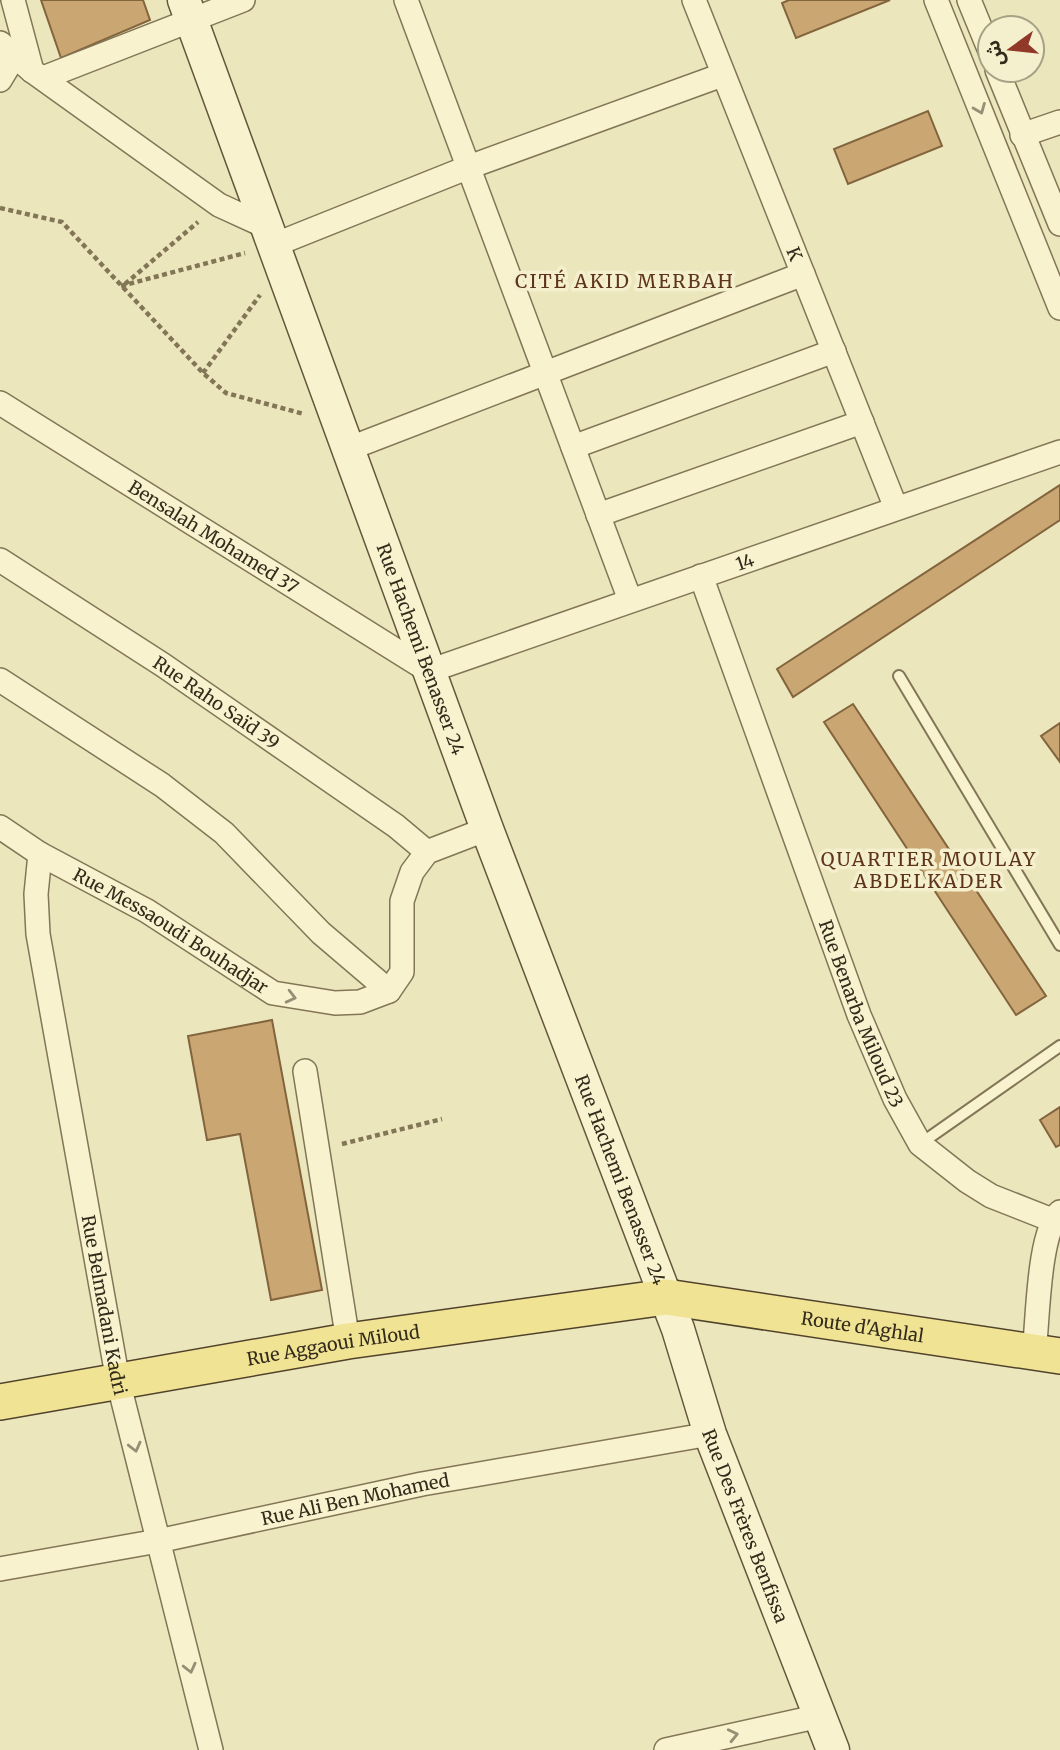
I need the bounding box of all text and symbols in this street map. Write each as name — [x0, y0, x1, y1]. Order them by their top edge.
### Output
north arrow — [976, 14, 1046, 84]
text: ش — [980, 38, 1010, 69]
one-way arrow — [972, 102, 986, 114]
street label: K — [782, 243, 808, 264]
district label: CITÉ AKID MERBAH — [515, 269, 735, 293]
street label: Bensalah Mohamed 37 — [124, 475, 303, 598]
street label: Rue Hachemi Benasser 24 — [372, 540, 470, 758]
street label: 14 — [732, 548, 757, 575]
street label: Rue Raho Saïd 39 — [149, 650, 284, 754]
district label: QUARTIER MOULAY ABDELKADER — [821, 847, 1037, 893]
street label: Rue Messaoudi Bouhadjar — [69, 862, 273, 999]
street label: Rue Benarba Miloud 23 — [814, 917, 909, 1112]
one-way arrow — [285, 989, 297, 1003]
street label: Rue Hachemi Benasser 24 — [570, 1071, 672, 1288]
street label: Rue Belmadani Kadri — [77, 1213, 133, 1397]
street label: Route d'Aghlal — [800, 1306, 926, 1347]
street label: Rue Aggaoui Miloud — [245, 1320, 421, 1370]
street label: Rue Des Frères Benfissa — [698, 1425, 794, 1626]
one-way arrow — [127, 1441, 141, 1453]
street label: Rue Ali Ben Mohamed — [259, 1468, 451, 1530]
one-way arrow — [182, 1661, 196, 1673]
one-way arrow — [727, 1729, 739, 1743]

